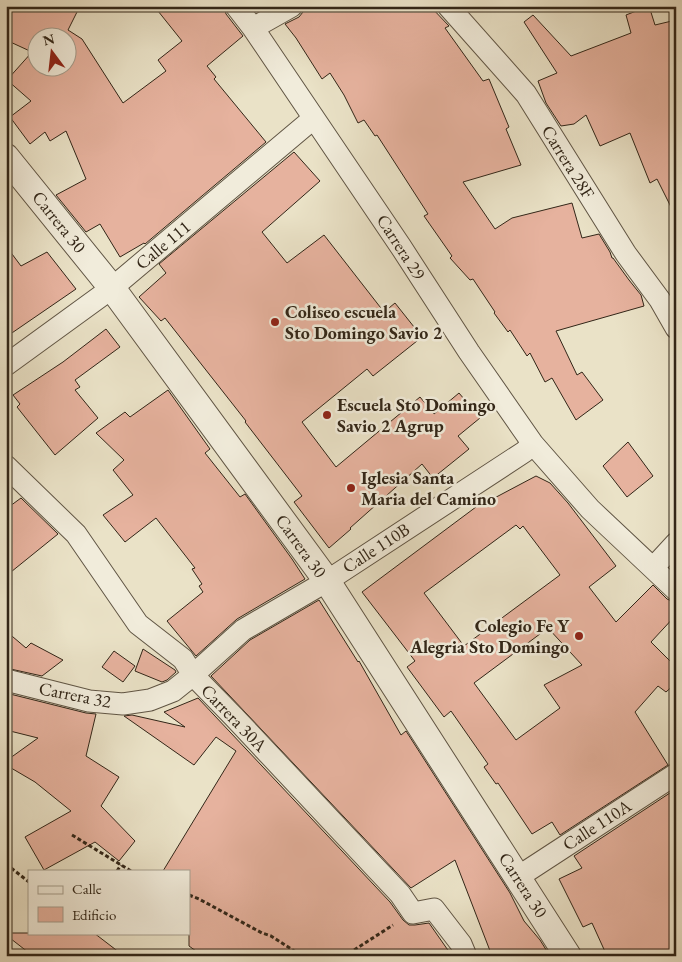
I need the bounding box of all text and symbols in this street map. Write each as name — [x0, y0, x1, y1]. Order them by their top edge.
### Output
north arrow — [28, 28, 78, 78]
text: N — [41, 29, 57, 50]
street label: Carrera 28F — [537, 121, 600, 203]
street label: Carrera 30 — [27, 186, 92, 258]
street label: Carrera 29 — [372, 210, 431, 284]
street label: Calle 111 — [130, 215, 195, 274]
place label: Coliseo escuela Sto Domingo Savio 2 — [285, 300, 443, 344]
marker: Coliseo escuela Sto Domingo Savio 2 — [269, 316, 281, 328]
place label: Escuela Sto Domingo Savio 2 Agrup — [337, 393, 496, 437]
marker: Escuela Sto Domingo Savio 2 Agrup — [321, 409, 333, 421]
place label: Iglesia Santa Maria del Camino — [361, 466, 496, 510]
marker: Iglesia Santa Maria del Camino — [345, 482, 357, 494]
street label: Carrera 30 — [271, 509, 332, 582]
street label: Calle 110B — [338, 517, 414, 578]
place label: Colegio Fe Y Alegria Sto Domingo — [409, 614, 570, 658]
marker: Colegio Fe Y Alegria Sto Domingo — [573, 630, 585, 642]
street label: Carrera 32 — [37, 676, 114, 713]
street label: Carrera 30A — [196, 679, 273, 757]
street label: Calle 110A — [558, 794, 636, 855]
street label: Carrera 30 — [494, 848, 553, 922]
legend — [28, 870, 190, 934]
text: Calle — [72, 879, 102, 898]
text: Edificio — [72, 905, 116, 924]

